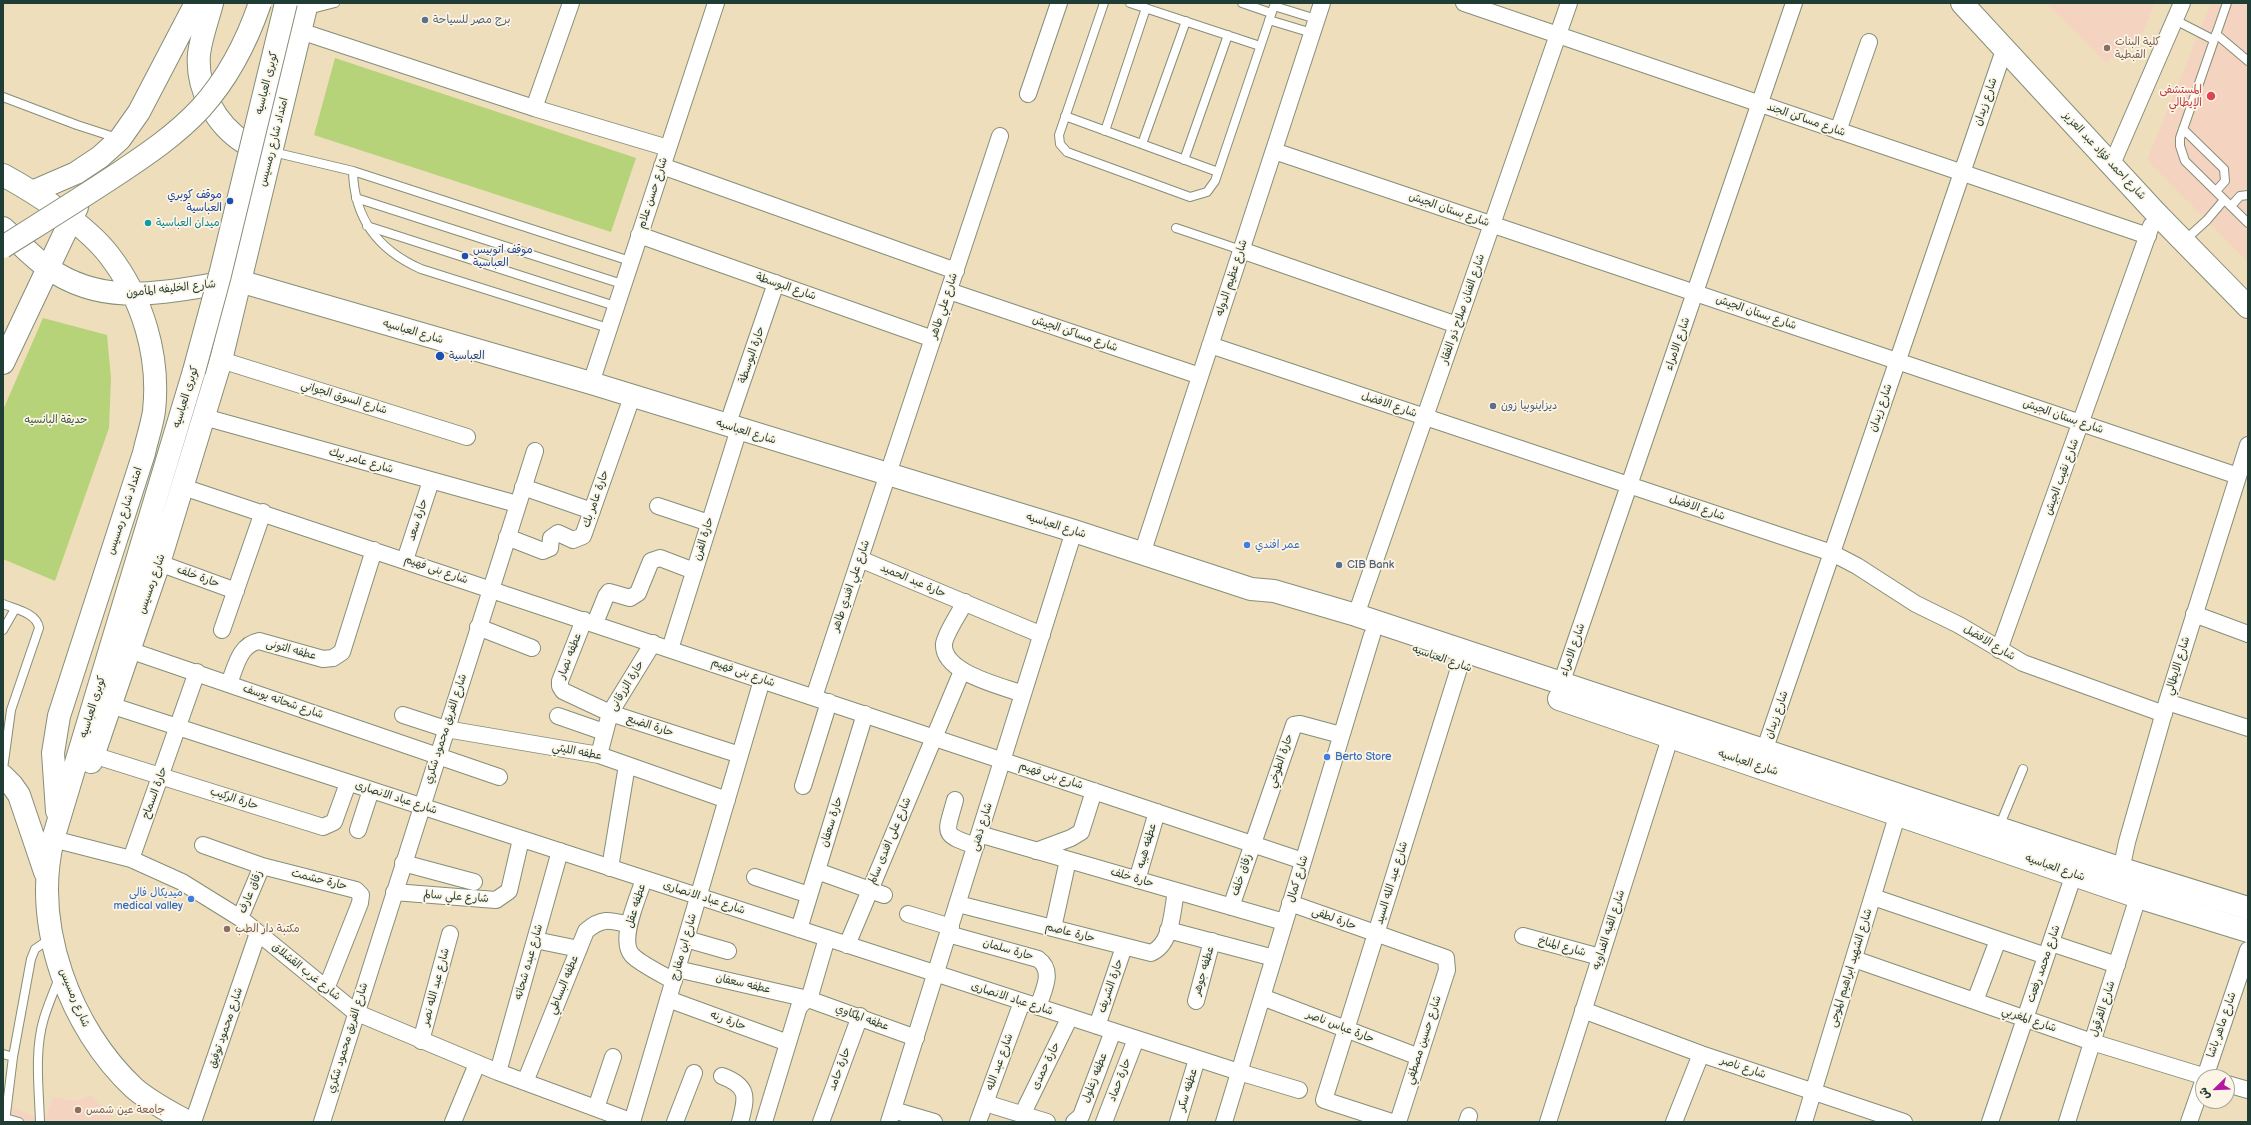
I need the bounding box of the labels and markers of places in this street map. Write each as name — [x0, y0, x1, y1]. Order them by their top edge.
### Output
place label: برج مصر للسياحة — [433, 13, 511, 27]
marker: برج مصر للسياحة — [420, 15, 430, 25]
place label: كلية البنات القبطية — [2115, 35, 2160, 61]
marker: كلية البنات القبطية — [2102, 43, 2112, 53]
place label: المستشفى الإيطالي — [2159, 83, 2202, 109]
marker: المستشفى الإيطالي — [2205, 90, 2217, 102]
place label: موقف كوبري العباسية — [167, 188, 222, 214]
marker: موقف كوبري العباسية — [225, 196, 235, 206]
place label: ميدان العباسية — [156, 216, 220, 230]
marker: ميدان العباسية — [143, 218, 153, 228]
place label: موقف اتوبيس العباسية — [473, 243, 533, 269]
marker: موقف اتوبيس العباسية — [460, 251, 470, 261]
place label: العباسية — [449, 349, 485, 363]
marker: العباسية — [434, 350, 446, 362]
place label: ديزاينوبيا زون — [1501, 399, 1557, 413]
marker: ديزاينوبيا زون — [1488, 401, 1498, 411]
place label: عمر افندي — [1255, 538, 1300, 552]
marker: عمر افندي — [1242, 540, 1252, 550]
place label: CIB Bank — [1347, 558, 1394, 572]
marker: CIB Bank — [1334, 560, 1344, 570]
place label: Berto Store — [1335, 750, 1392, 764]
marker: Berto Store — [1322, 752, 1332, 762]
place label: ميديكال فالي medical valley — [113, 886, 183, 912]
marker: ميديكال فالي medical valley — [186, 894, 196, 904]
place label: مكتبة دار الطب — [235, 922, 300, 936]
marker: مكتبة دار الطب — [222, 924, 232, 934]
place label: جامعة عين شمس — [86, 1103, 165, 1117]
marker: جامعة عين شمس — [73, 1105, 83, 1115]

